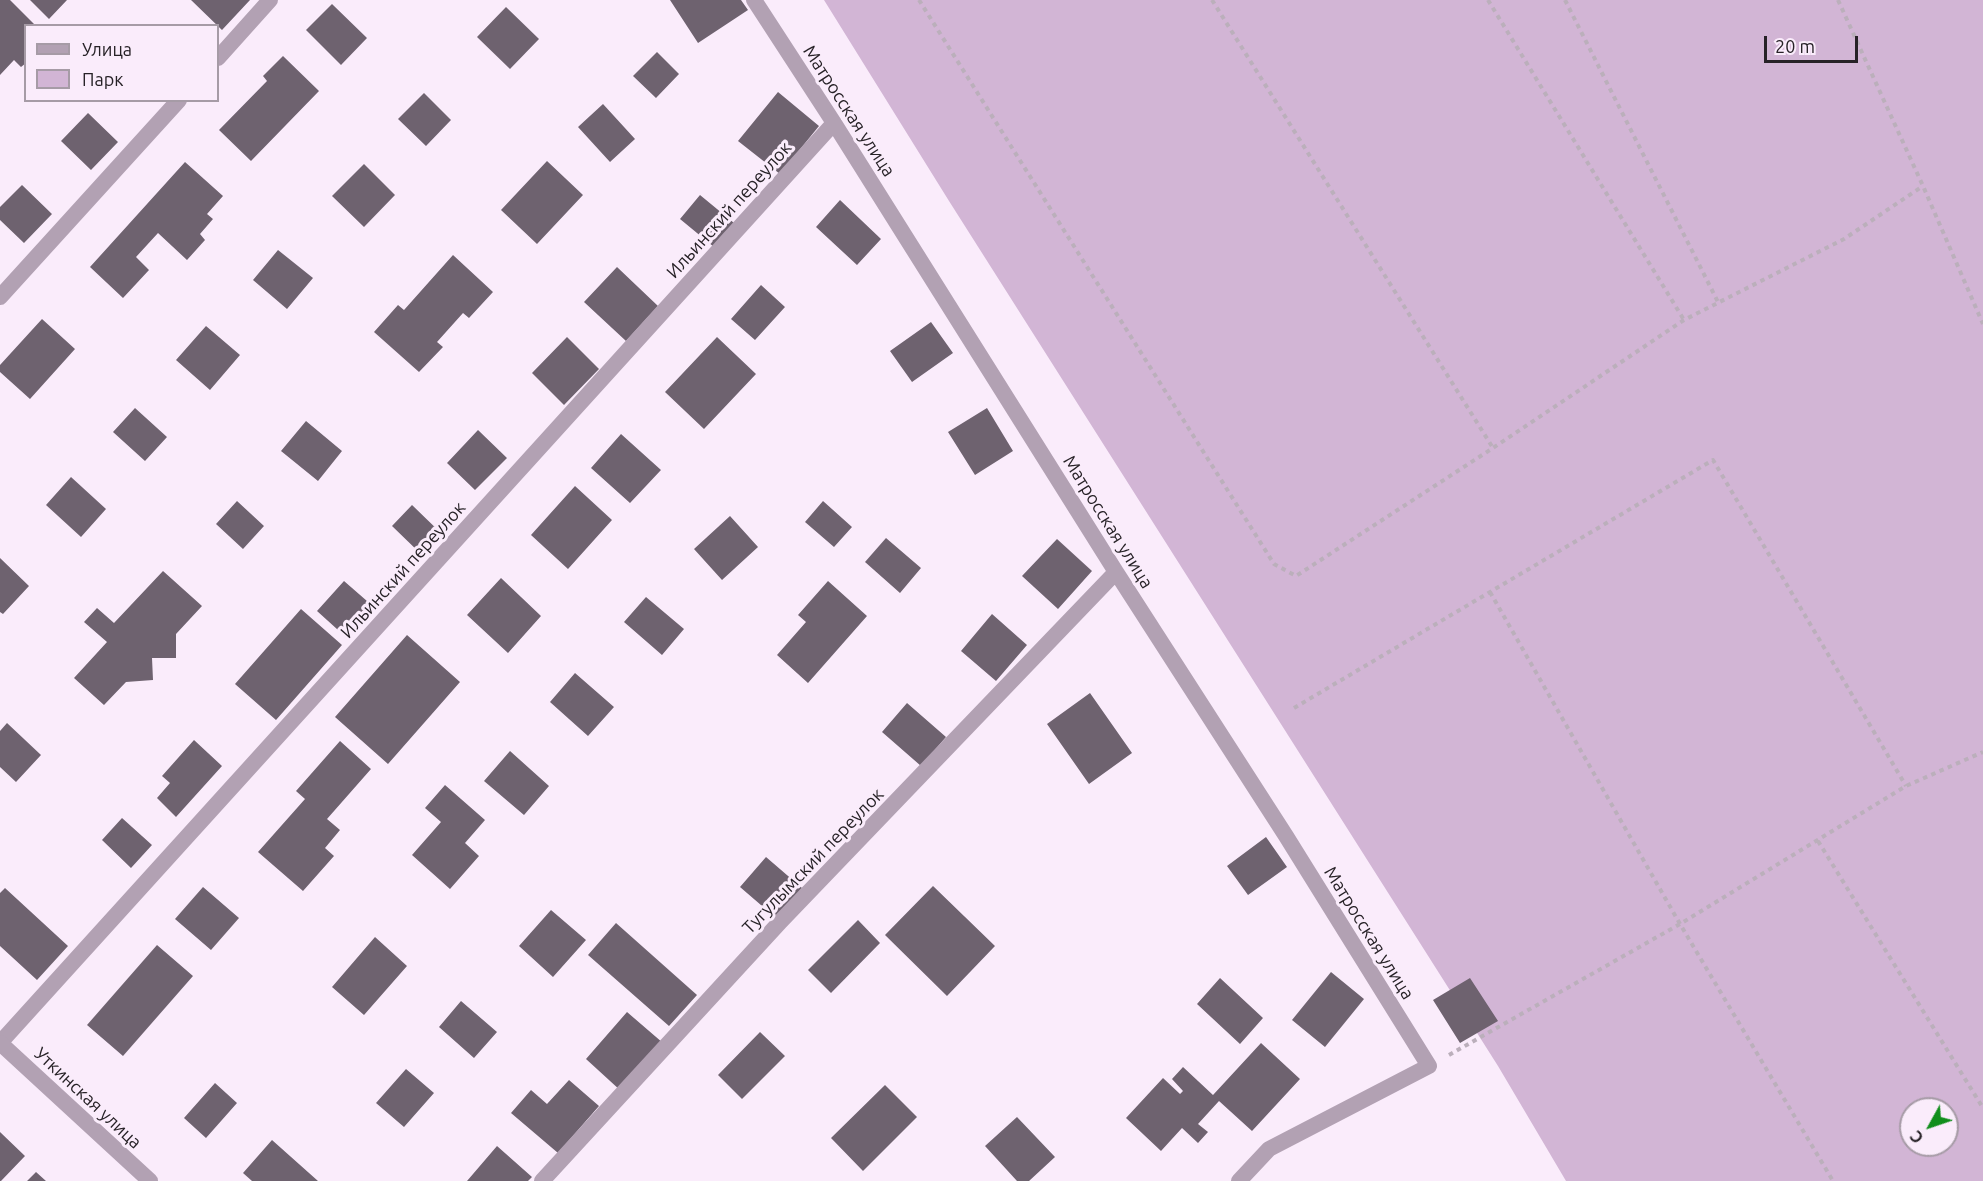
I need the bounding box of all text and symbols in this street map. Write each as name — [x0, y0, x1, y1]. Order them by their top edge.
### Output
legend — [24, 24, 219, 102]
scale bar — [1767, 24, 1862, 62]
text: 20 m — [1775, 36, 1815, 56]
text: Улица — [82, 39, 132, 59]
street label: Матросская улица — [798, 41, 900, 181]
text: Парк — [82, 69, 123, 89]
street label: Ильинский переулок — [662, 137, 796, 283]
street label: Матросская улица — [1058, 452, 1158, 592]
street label: Ильинский переулок — [336, 497, 470, 643]
street label: Тугулымский переулок — [738, 784, 888, 938]
street label: Матросская улица — [1319, 863, 1419, 1003]
street label: Уткинская улица — [30, 1043, 146, 1153]
north arrow — [1899, 1097, 1959, 1157]
text: С — [1907, 1128, 1927, 1147]

